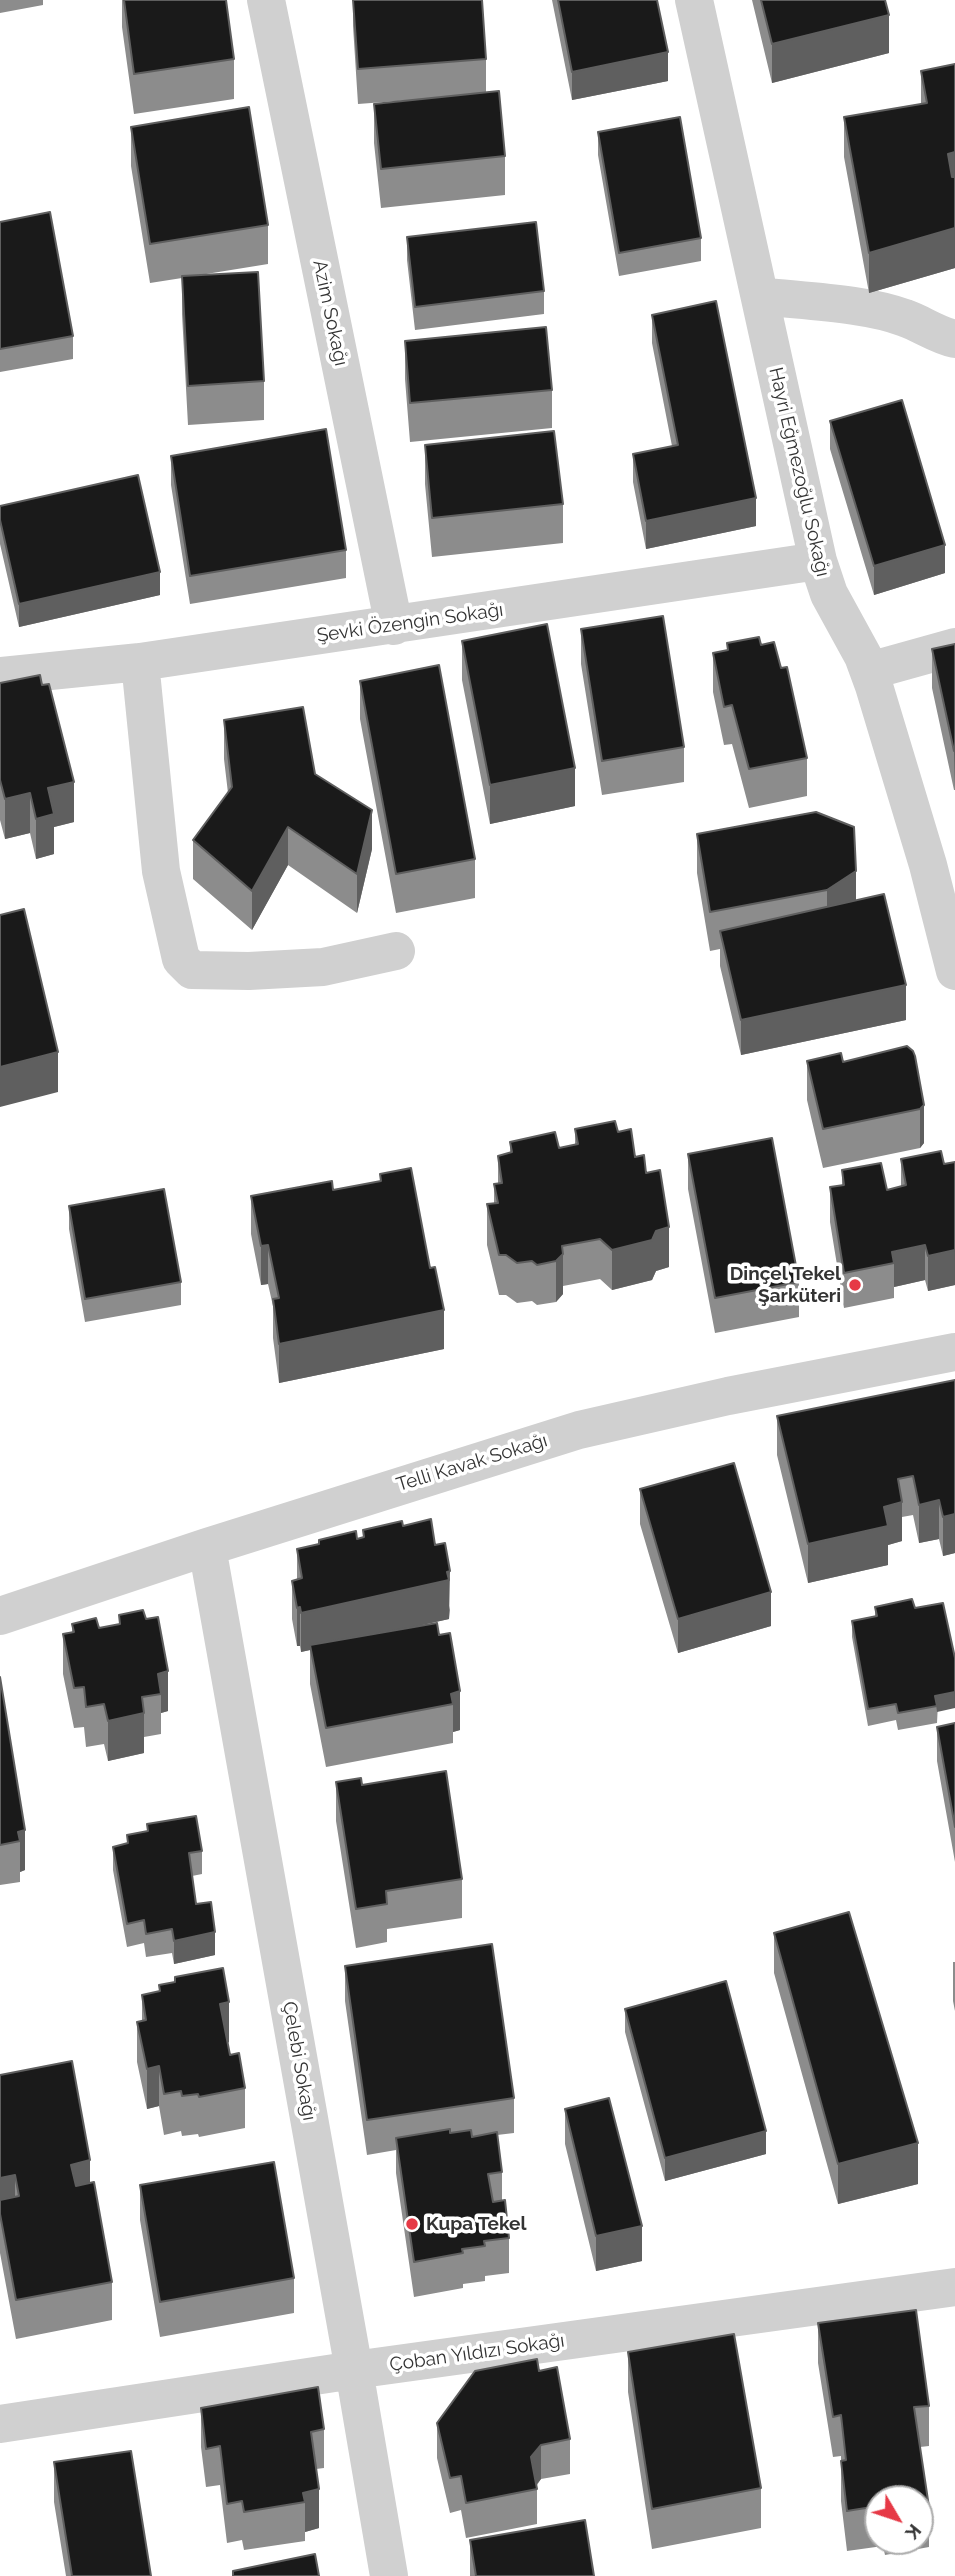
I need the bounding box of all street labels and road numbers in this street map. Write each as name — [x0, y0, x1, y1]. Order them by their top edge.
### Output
street label: Azim Sokağı — [308, 258, 352, 368]
street label: Hayri Eğmezoğlu Sokağı — [764, 365, 834, 579]
street label: Şevki Özengin Sokağı — [315, 599, 505, 647]
street label: Telli Kavak Sokağı — [394, 1429, 550, 1497]
street label: Çelebi Sokağı — [277, 2000, 321, 2122]
street label: Çoban Yıldızı Sokağı — [388, 2329, 566, 2377]

